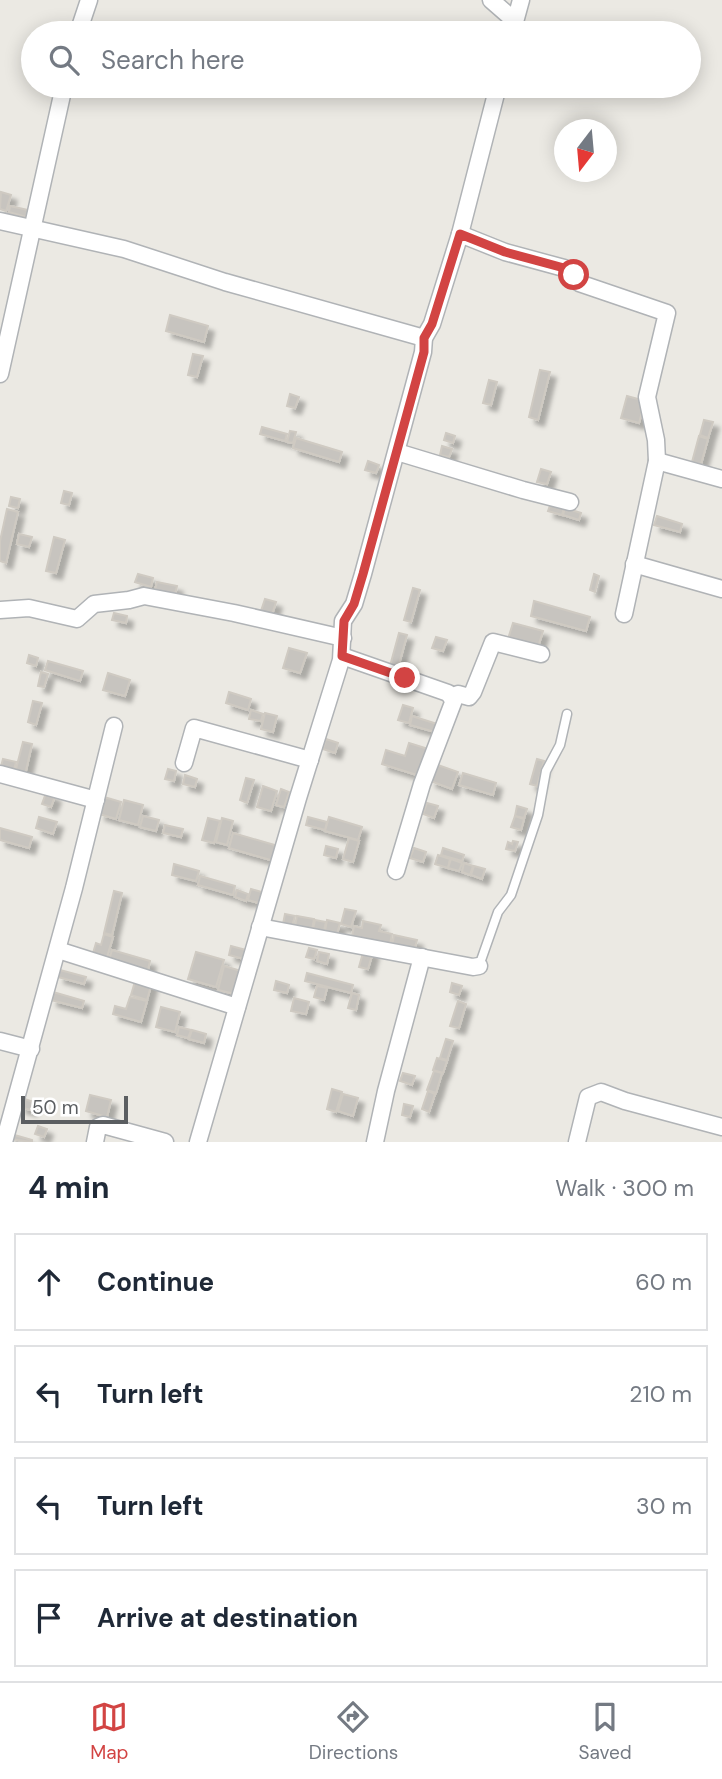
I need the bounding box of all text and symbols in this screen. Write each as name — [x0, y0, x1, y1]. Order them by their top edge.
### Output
search box — [21, 21, 701, 98]
icon: search — [45, 41, 83, 79]
text: Search here — [101, 43, 244, 77]
north arrow — [554, 119, 617, 182]
route start — [558, 259, 589, 290]
route end — [389, 662, 420, 693]
scale bar — [21, 1093, 128, 1125]
text: 50 m — [32, 1095, 79, 1120]
text: 4 min — [28, 1168, 110, 1207]
text: Walk · 300 m — [555, 1173, 694, 1203]
icon: ahead — [30, 1263, 68, 1301]
text: Continue — [97, 1265, 214, 1299]
text: 60 m — [635, 1267, 692, 1297]
icon: left — [30, 1375, 68, 1413]
text: Turn left — [97, 1377, 204, 1411]
text: 210 m — [629, 1379, 692, 1409]
icon: left — [30, 1487, 68, 1525]
text: Turn left — [97, 1489, 204, 1523]
text: 30 m — [636, 1491, 692, 1521]
icon: arrive — [30, 1599, 68, 1637]
text: Arrive at destination — [97, 1601, 358, 1635]
tab: Map — [90, 1698, 128, 1765]
tab: Directions — [309, 1698, 398, 1765]
tab: Saved — [579, 1698, 632, 1765]

